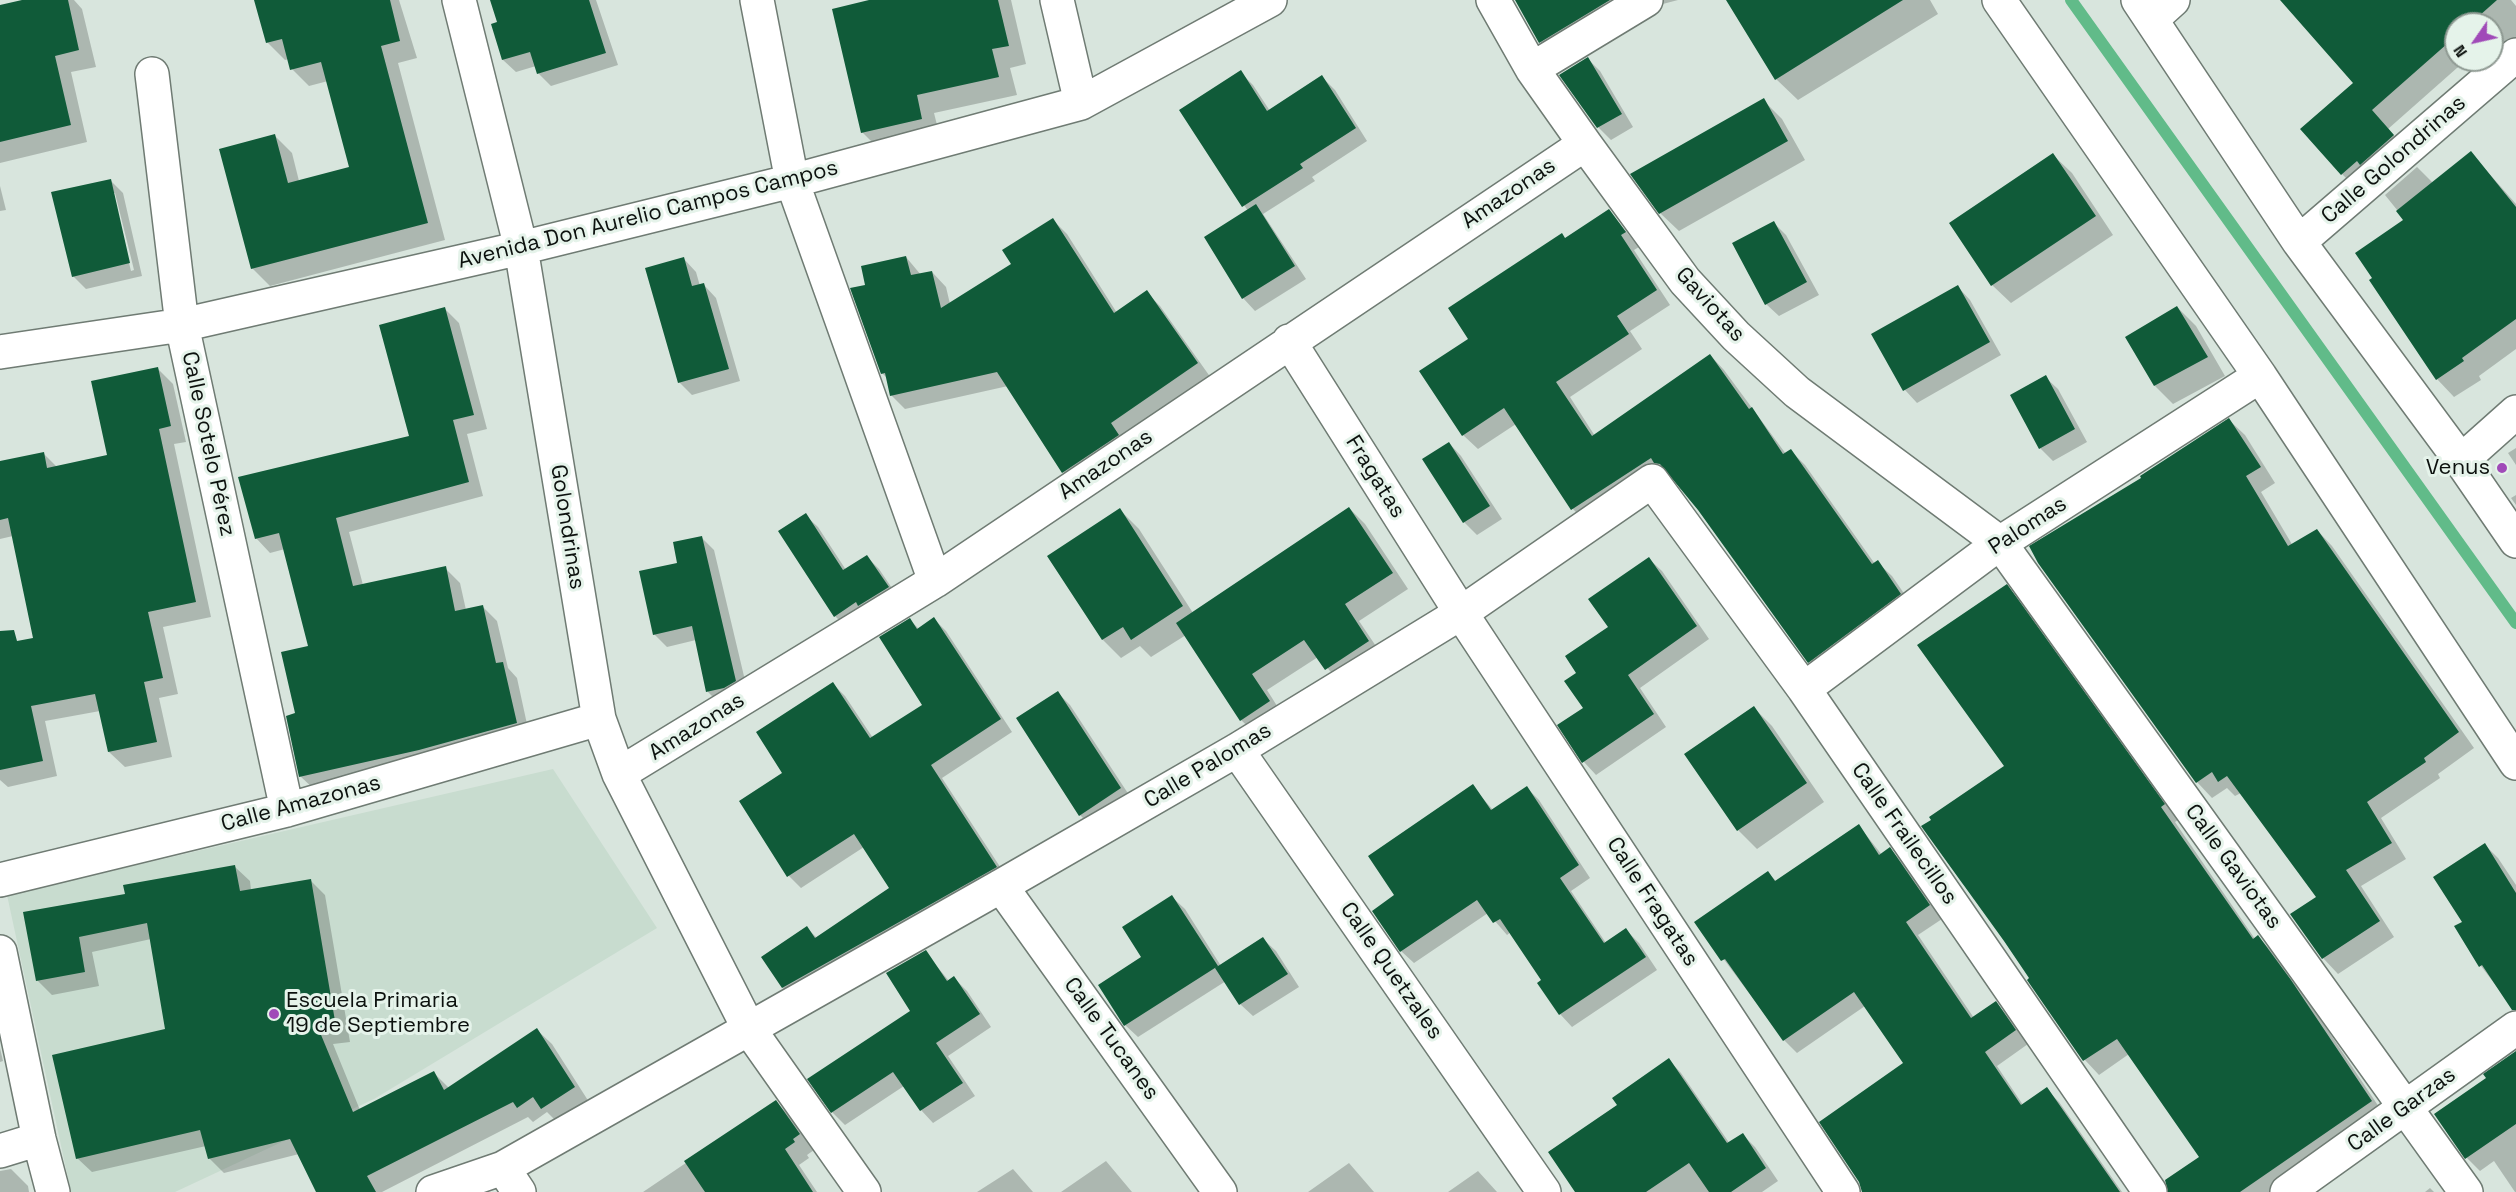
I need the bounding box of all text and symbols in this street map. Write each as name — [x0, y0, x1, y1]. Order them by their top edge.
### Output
north arrow — [2444, 12, 2504, 72]
text: N — [2449, 41, 2472, 62]
street label: Calle Golondrinas — [2317, 90, 2471, 230]
street label: Amazonas — [1457, 153, 1561, 235]
street label: Avenida Don Aurelio Campos Campos — [455, 155, 841, 275]
street label: Gaviotas — [1670, 262, 1750, 348]
street label: Calle Sotelo Pérez — [176, 349, 240, 539]
street label: Amazonas — [1054, 424, 1158, 506]
street label: Fragatas — [1339, 431, 1411, 523]
place label: Venus — [2426, 455, 2490, 481]
marker: Venus — [2495, 461, 2509, 475]
street label: Golondrinas — [544, 463, 590, 591]
street label: Palomas — [1984, 491, 2072, 561]
street label: Amazonas — [644, 687, 750, 767]
street label: Calle Palomas — [1140, 718, 1276, 814]
street label: Calle Frailecillos — [1845, 758, 1963, 910]
street label: Calle Amazonas — [218, 770, 384, 838]
street label: Calle Gaviotas — [2179, 800, 2287, 934]
street label: Calle Fragatas — [1600, 832, 1704, 972]
street label: Calle Quetzales — [1334, 897, 1448, 1045]
street label: Calle Tucanes — [1058, 973, 1164, 1105]
place label: Escuela Primaria 19 de Septiembre — [286, 988, 470, 1040]
marker: Escuela Primaria 19 de Septiembre — [267, 1007, 281, 1021]
street label: Calle Garzas — [2343, 1062, 2461, 1158]

